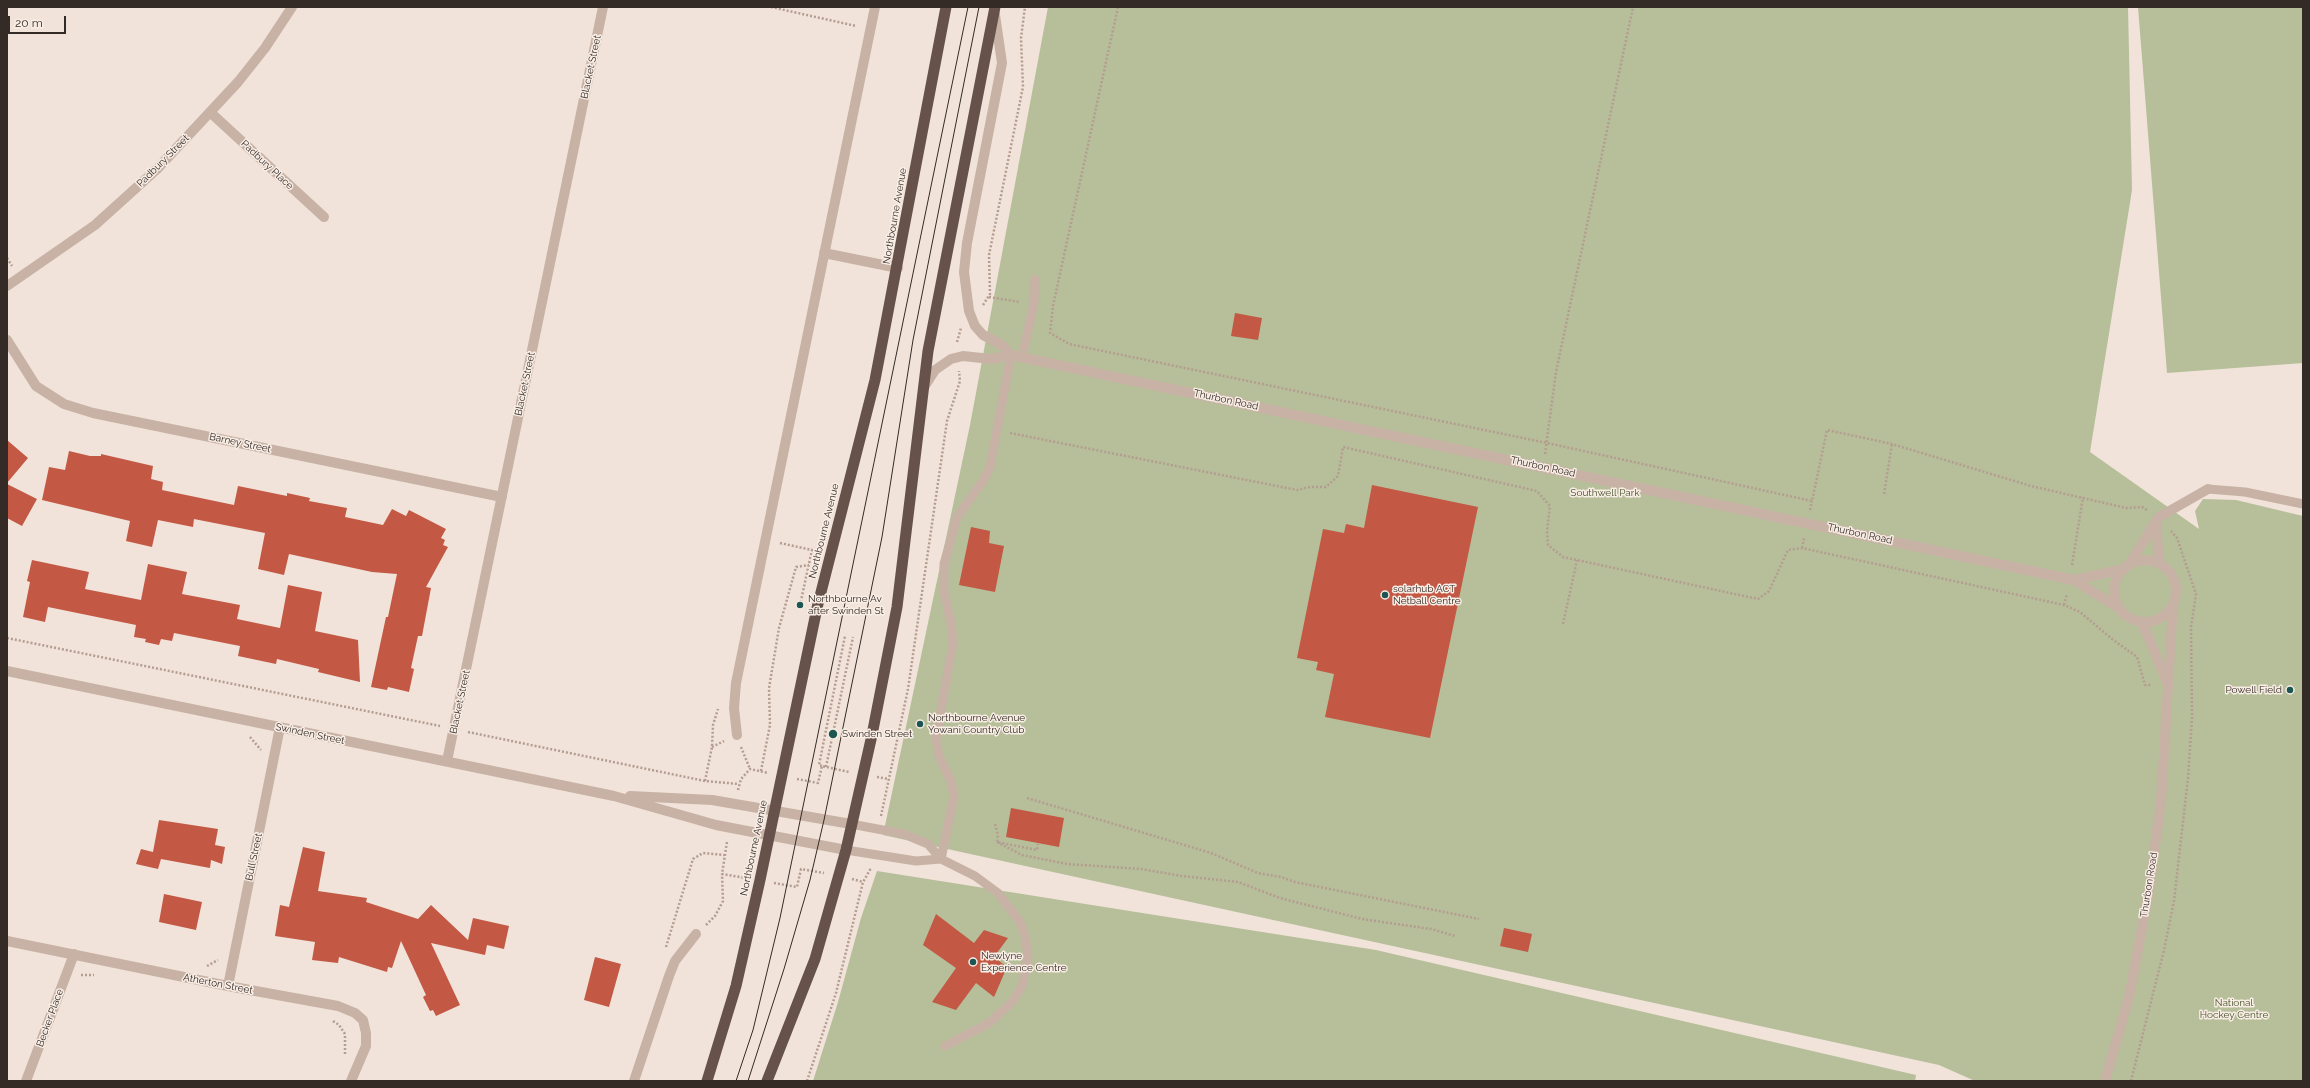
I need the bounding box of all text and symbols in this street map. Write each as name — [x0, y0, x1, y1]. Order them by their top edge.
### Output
scale bar — [10, 8, 68, 34]
text: 20 m — [15, 16, 43, 30]
street label: Blacket Street — [578, 34, 604, 100]
street label: Padbury Street — [134, 132, 192, 190]
street label: Padbury Place — [238, 138, 296, 192]
street label: Northbourne Avenue — [881, 167, 909, 265]
street label: Blacket Street — [512, 351, 538, 417]
street label: Thurbon Road — [1193, 387, 1259, 413]
street label: Barney Street — [208, 431, 272, 455]
street label: Thurbon Road — [1510, 454, 1576, 480]
street label: Northbourne Avenue — [806, 482, 842, 580]
park label: Southwell Park — [1570, 487, 1640, 499]
street label: Thurbon Road — [1827, 521, 1893, 547]
place label: solarhub ACT Netball Centre — [1393, 583, 1460, 606]
marker: solarhub ACT Netball Centre — [1380, 590, 1390, 600]
place label: Northbourne Av after Swinden St — [808, 593, 884, 616]
marker: Northbourne Av after Swinden St — [795, 600, 805, 610]
street label: Blacket Street — [447, 669, 473, 735]
place label: Powell Field — [2225, 684, 2282, 696]
marker: Powell Field — [2285, 685, 2295, 695]
place label: Northbourne Avenue Yowani Country Club — [928, 712, 1025, 736]
marker: Northbourne Avenue Yowani Country Club — [915, 719, 925, 729]
street label: Swinden Street — [274, 721, 346, 747]
marker: Swinden Street — [827, 728, 839, 740]
place label: Swinden Street — [842, 728, 912, 740]
street label: Northbourne Avenue — [738, 799, 770, 897]
street label: Bull Street — [243, 832, 265, 882]
street label: Thurbon Road — [2138, 852, 2160, 918]
place label: Newlyne Experience Centre — [981, 950, 1066, 974]
marker: Newlyne Experience Centre — [968, 957, 978, 967]
street label: Atherton Street — [182, 971, 254, 997]
street label: Becker Place — [34, 987, 66, 1049]
park label: National Hockey Centre — [2200, 997, 2268, 1020]

